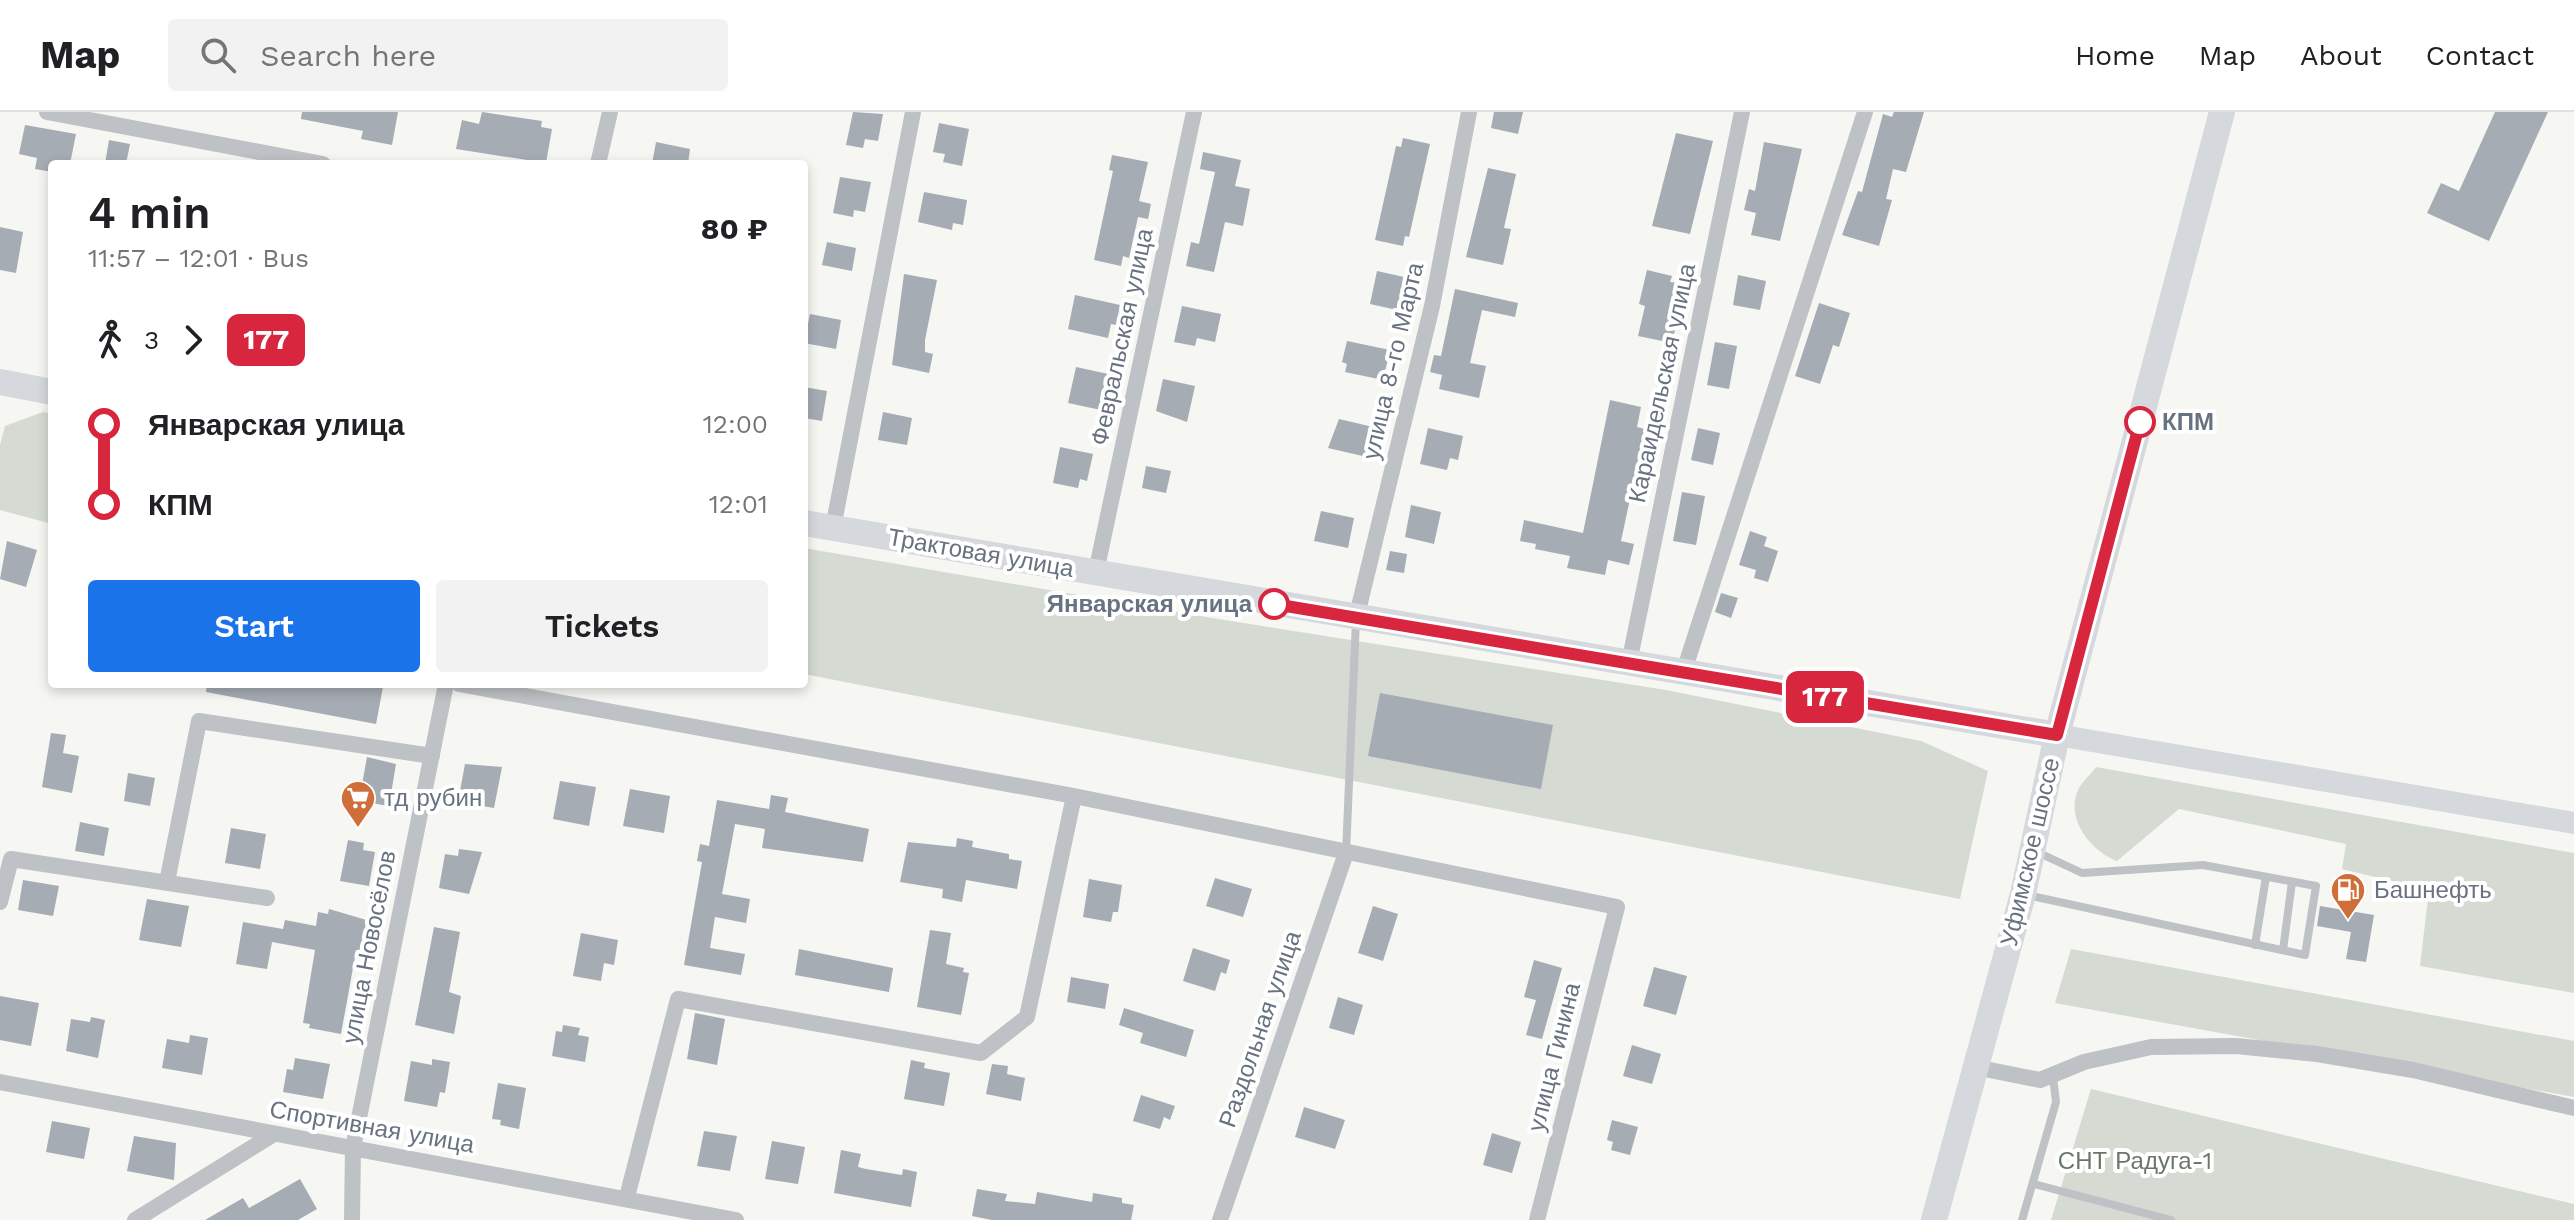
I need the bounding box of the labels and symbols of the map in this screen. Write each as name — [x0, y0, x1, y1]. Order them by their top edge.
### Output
street label: Февральская улица — [1085, 225, 1159, 448]
street label: улица 8-го Марта — [1357, 259, 1429, 462]
street label: Караидельская улица — [1623, 260, 1701, 505]
marker: КПМ — [2125, 407, 2155, 437]
place label: КПМ — [2162, 408, 2214, 436]
street label: Трактовая улица — [886, 523, 1077, 583]
marker: Январская улица — [1259, 589, 1289, 619]
place label: Январская улица — [1047, 590, 1253, 618]
line badge: 177 — [1779, 671, 1871, 723]
street label: Уфимское шоссе — [1995, 755, 2065, 949]
supermarket icon: тд рубин — [339, 779, 377, 829]
place label: тд рубин — [384, 784, 482, 812]
street label: улица Новосёлов — [337, 848, 401, 1046]
fuel station icon: Башнефть — [2329, 871, 2367, 921]
place label: Башнефть — [2374, 876, 2492, 904]
street label: Раздольная улица — [1213, 927, 1307, 1131]
street label: улица Гинина — [1522, 979, 1586, 1134]
street label: Спортивная улица — [267, 1095, 477, 1159]
park label: СНТ Радуга-1 — [2058, 1147, 2212, 1175]

